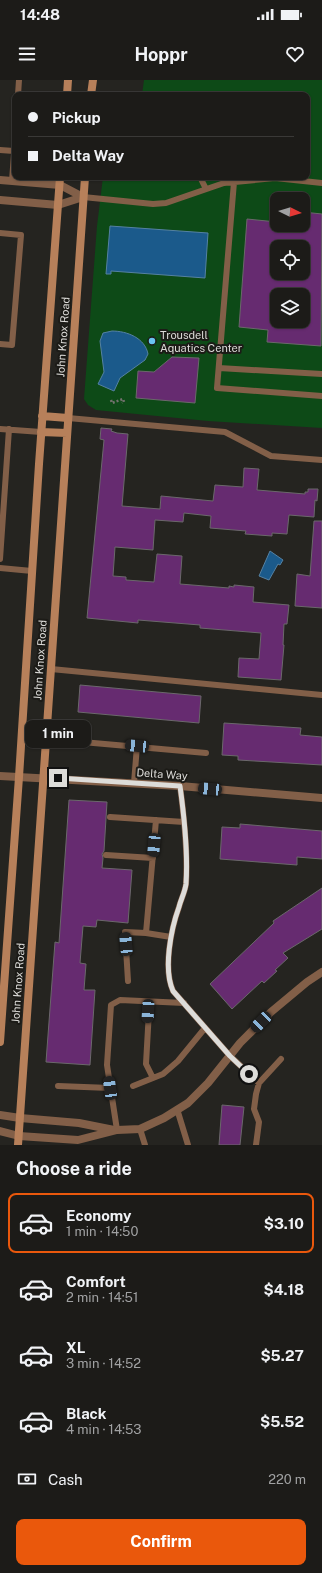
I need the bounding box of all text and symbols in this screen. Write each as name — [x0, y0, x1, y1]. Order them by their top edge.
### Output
text: 14:48 — [20, 6, 60, 23]
icon: menu — [16, 43, 38, 65]
icon: heart — [284, 43, 306, 65]
text: Hoppr — [134, 44, 188, 65]
text: Pickup — [52, 109, 101, 126]
text: Delta Way — [52, 147, 124, 164]
north arrow — [270, 192, 310, 232]
map controls — [270, 192, 310, 328]
button: locate — [270, 240, 310, 280]
button: layers — [270, 288, 310, 328]
street label: John Knox Road — [54, 296, 72, 378]
place label: Trousdell Aquatics Center — [160, 329, 242, 354]
marker: Trousdell Aquatics Center — [147, 336, 157, 346]
street label: John Knox Road — [31, 619, 49, 701]
callout: 1 min — [25, 720, 91, 748]
text: 1 min — [42, 726, 74, 741]
car — [125, 739, 149, 753]
street label: Delta Way — [136, 766, 188, 782]
route end — [49, 769, 67, 787]
car — [198, 782, 222, 796]
car — [147, 833, 161, 857]
car — [119, 932, 133, 956]
street label: John Knox Road — [9, 942, 27, 1024]
car — [141, 999, 155, 1023]
car — [248, 1009, 274, 1035]
route start — [240, 1065, 258, 1083]
car — [102, 1075, 118, 1101]
text: Choose a ride — [16, 1158, 132, 1179]
icon: car — [18, 1205, 54, 1241]
text: Economy — [66, 1207, 131, 1224]
text: $3.10 — [264, 1215, 304, 1232]
text: 1 min · 14:50 — [66, 1224, 138, 1239]
icon: car — [18, 1271, 54, 1307]
text: Comfort — [66, 1273, 126, 1290]
text: $4.18 — [263, 1281, 304, 1298]
text: 2 min · 14:51 — [66, 1290, 138, 1305]
icon: car — [18, 1337, 54, 1373]
text: XL — [66, 1339, 85, 1356]
text: $5.27 — [260, 1347, 304, 1364]
text: 3 min · 14:52 — [66, 1356, 141, 1371]
icon: car — [18, 1403, 54, 1439]
text: Black — [66, 1405, 106, 1422]
text: $5.52 — [260, 1413, 304, 1430]
text: 4 min · 14:53 — [66, 1422, 142, 1437]
icon: cash — [16, 1468, 38, 1490]
text: Cash — [48, 1471, 83, 1488]
text: 220 m — [268, 1472, 306, 1487]
button: Confirm — [16, 1519, 306, 1565]

